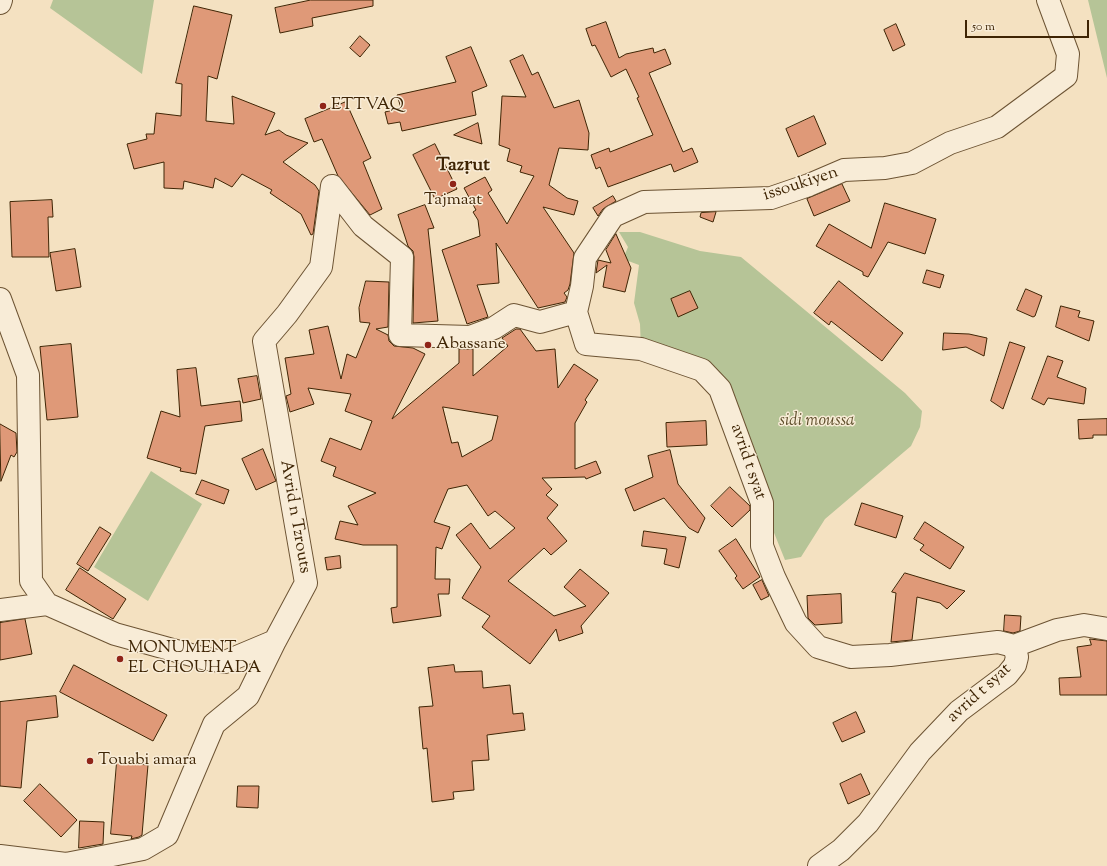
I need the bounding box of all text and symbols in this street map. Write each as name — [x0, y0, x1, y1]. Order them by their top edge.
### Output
scale bar — [967, 12, 1091, 38]
text: 50 m — [972, 18, 995, 36]
place label: ETTVAQ — [331, 96, 404, 116]
marker: ETTVAQ — [318, 101, 328, 111]
district label: Tazṛut — [436, 156, 490, 178]
street label: issoukiyen — [761, 163, 841, 207]
marker: Tajmaat — [448, 179, 458, 189]
place label: Tajmaat — [424, 191, 482, 211]
place label: Abassane — [436, 335, 506, 355]
marker: Abassane — [423, 340, 433, 350]
park label: sidi moussa — [779, 412, 855, 432]
street label: avrid t syat — [725, 421, 769, 503]
street label: Avrid n Tzrouts — [274, 459, 314, 575]
place label: MONUMENT EL CHOUHADA — [128, 639, 261, 679]
marker: MONUMENT EL CHOUHADA — [115, 654, 125, 664]
street label: avrid t syat — [944, 660, 1016, 728]
place label: Touabi amara — [98, 751, 197, 771]
marker: Touabi amara — [85, 756, 95, 766]

